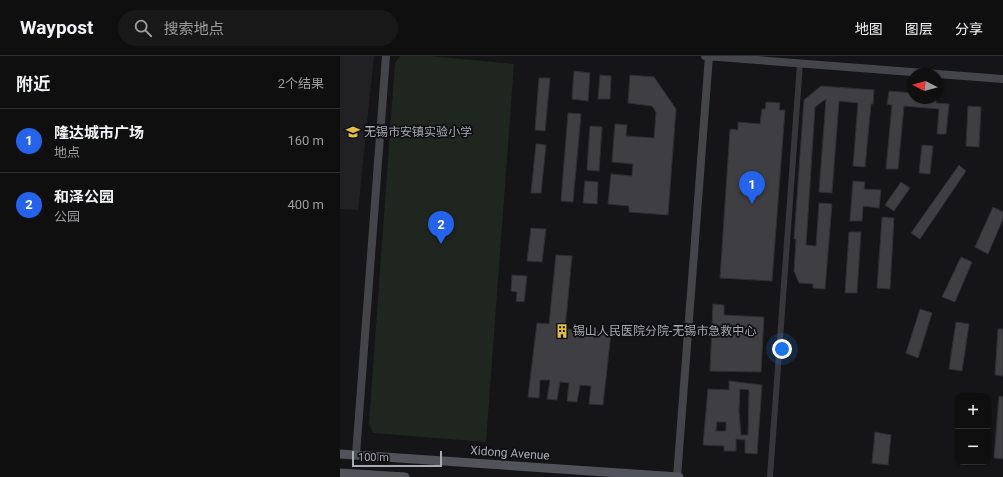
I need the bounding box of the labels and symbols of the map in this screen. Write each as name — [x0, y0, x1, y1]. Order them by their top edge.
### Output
north arrow — [907, 68, 943, 104]
school or university icon: 无锡市安镇实验小学 — [345, 124, 361, 140]
place label: 无锡市安镇实验小学 — [364, 125, 472, 139]
pin: 1 — [739, 171, 765, 204]
pin: 2 — [428, 211, 454, 244]
building icon: 锡山人民医院分院-无锡市急救中心 — [554, 323, 570, 339]
place label: 锡山人民医院分院-无锡市急救中心 — [573, 324, 756, 338]
your location — [772, 339, 792, 359]
street label: Xidong Avenue — [470, 443, 550, 463]
scale bar — [352, 449, 442, 468]

